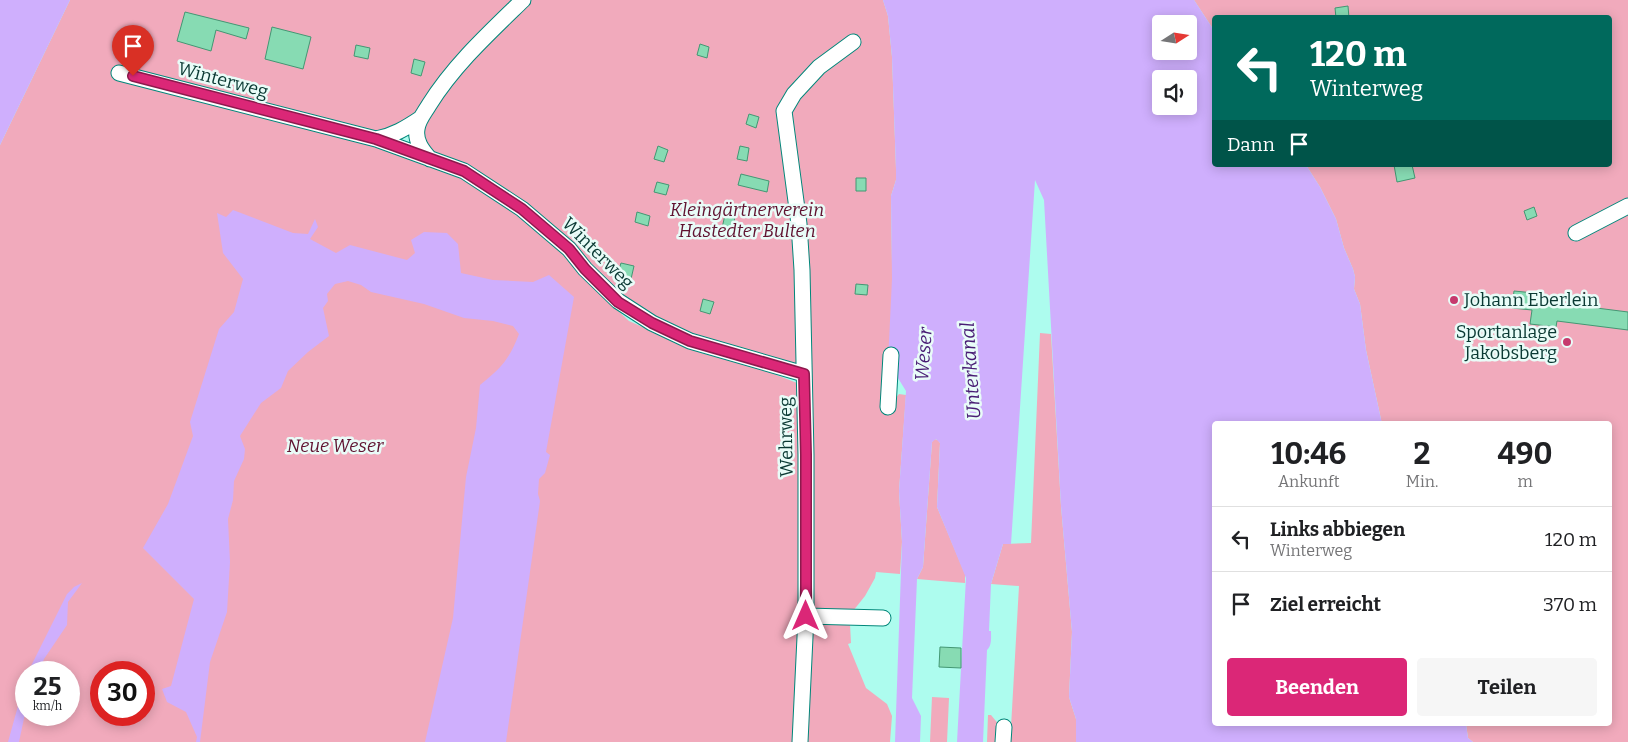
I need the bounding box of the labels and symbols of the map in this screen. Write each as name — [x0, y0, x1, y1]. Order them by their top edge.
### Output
north arrow — [1152, 15, 1198, 60]
pin — [112, 25, 154, 76]
street label: Winterweg — [175, 57, 271, 103]
park label: Kleingärtnerverein Hastedter Bulten — [670, 199, 824, 242]
street label: Winterweg — [558, 213, 638, 293]
place label: Johann Eberlein — [1463, 289, 1599, 311]
marker: Johann Eberlein — [1448, 294, 1460, 306]
place label: Sportanlage Jakobsberg — [1456, 321, 1557, 364]
water label: Unterkanal — [956, 322, 985, 420]
water label: Weser — [910, 325, 937, 382]
marker: Sportanlage Jakobsberg — [1561, 336, 1573, 348]
street label: Wehrweg — [774, 397, 798, 477]
park label: Neue Weser — [287, 435, 384, 457]
position arrow — [779, 589, 831, 641]
speed limit sign: 30 — [90, 661, 155, 726]

